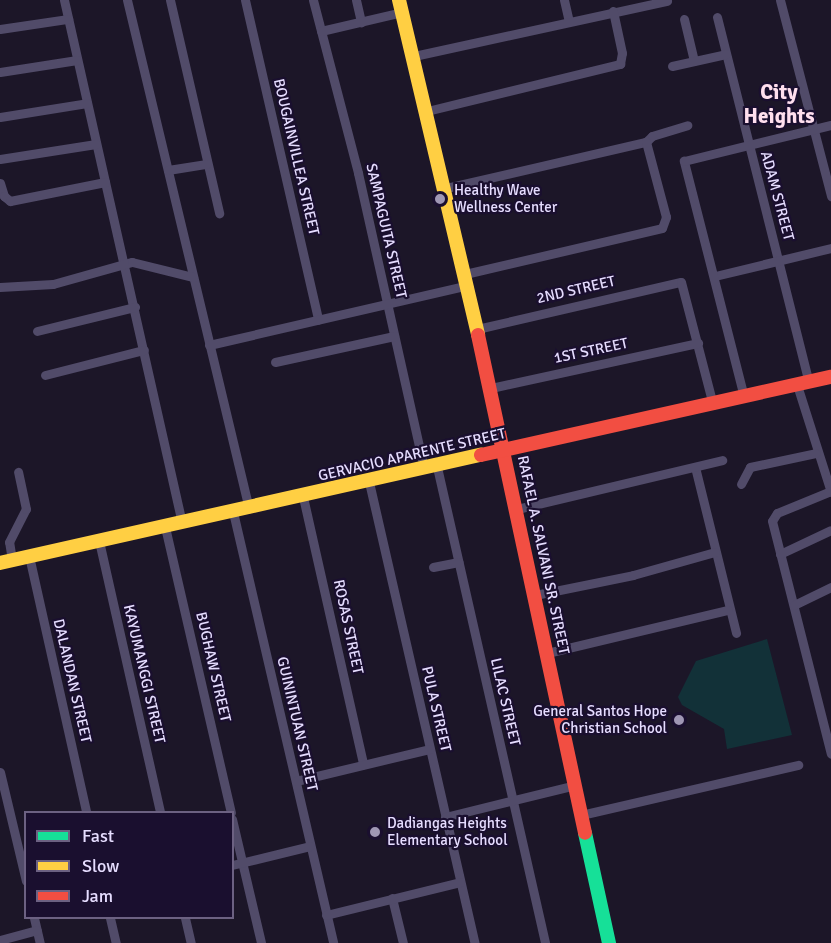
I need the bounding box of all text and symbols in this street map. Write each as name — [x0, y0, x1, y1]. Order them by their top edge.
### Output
street label: BOUGAINVILLEA STREET — [269, 77, 323, 237]
district label: City Heights — [744, 79, 814, 129]
street label: ADAM STREET — [756, 149, 798, 243]
street label: SAMPAGUITA STREET — [362, 162, 410, 300]
place label: Healthy Wave Wellness Center — [454, 181, 557, 216]
marker: Healthy Wave Wellness Center — [431, 190, 449, 208]
street label: 2ND STREET — [535, 272, 617, 308]
street label: 1ST STREET — [552, 334, 630, 368]
street label: GERVACIO APARENTE STREET — [317, 425, 507, 485]
street label: RAFAEL A. SALVANI SR. STREET — [513, 454, 573, 656]
street label: ROSAS STREET — [329, 578, 367, 676]
street label: KAYUMANGGI STREET — [119, 603, 169, 745]
street label: BUGHAW STREET — [192, 610, 234, 724]
street label: DALANDAN STREET — [49, 617, 95, 745]
street label: GUININTUAN STREET — [273, 655, 321, 793]
street label: LILAC STREET — [486, 656, 524, 748]
street label: PULA STREET — [417, 664, 455, 754]
place label: General Santos Hope Christian School — [533, 702, 667, 737]
marker: General Santos Hope Christian School — [672, 713, 686, 727]
legend — [24, 811, 234, 919]
place label: Dadiangas Heights Elementary School — [387, 814, 508, 849]
text: Fast — [82, 825, 114, 847]
marker: Dadiangas Heights Elementary School — [368, 825, 382, 839]
text: Slow — [82, 855, 119, 877]
text: Jam — [82, 885, 113, 907]

